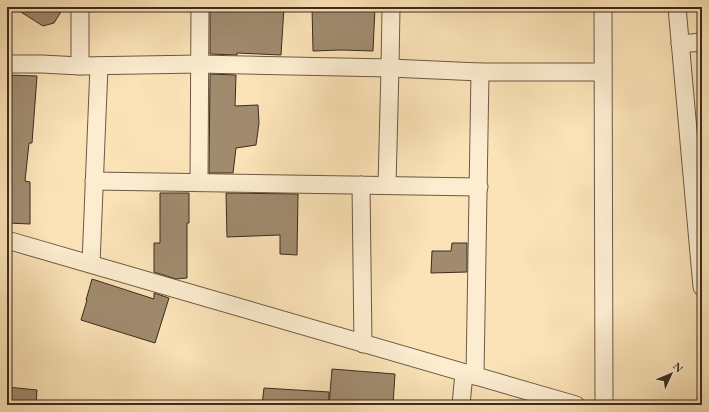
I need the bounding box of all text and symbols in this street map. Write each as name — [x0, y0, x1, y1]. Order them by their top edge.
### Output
north arrow — [651, 354, 691, 394]
text: N — [670, 359, 686, 375]

